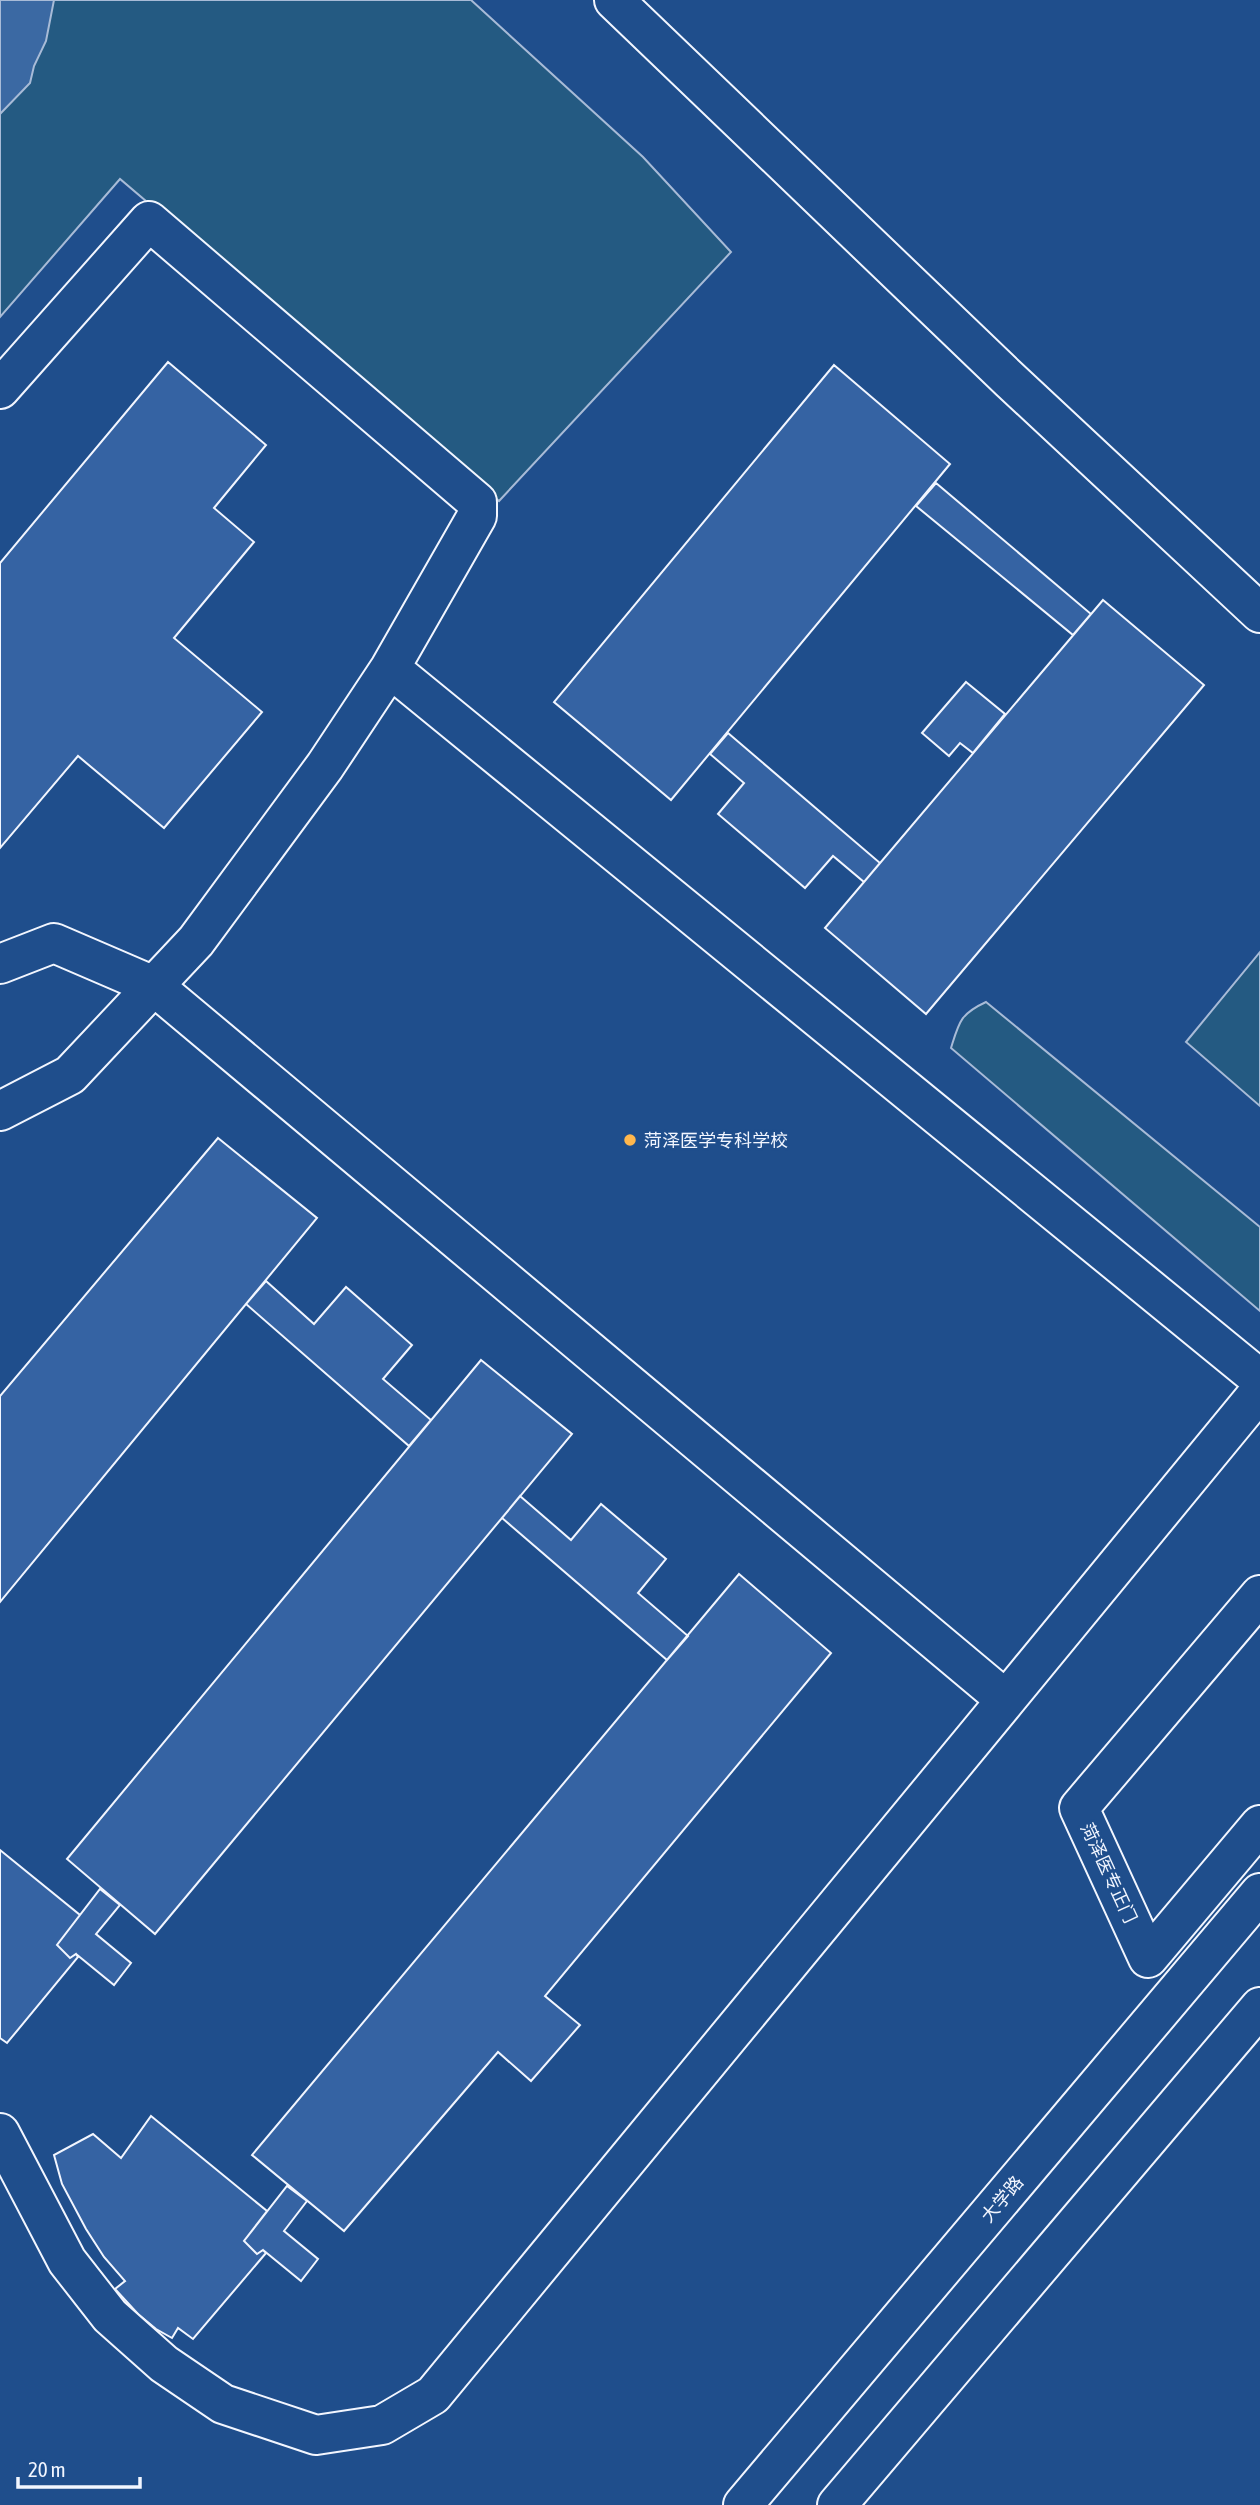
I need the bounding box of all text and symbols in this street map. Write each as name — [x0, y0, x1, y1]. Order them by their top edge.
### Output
place label: 菏泽医学专科学校 — [644, 1130, 788, 1151]
marker: 菏泽医学专科学校 — [622, 1132, 638, 1148]
street label: 菏泽医专正门 — [1077, 1820, 1141, 1926]
street label: 大学路 — [977, 2172, 1027, 2226]
scale bar — [18, 2446, 140, 2490]
text: 20 m — [28, 2457, 66, 2481]

